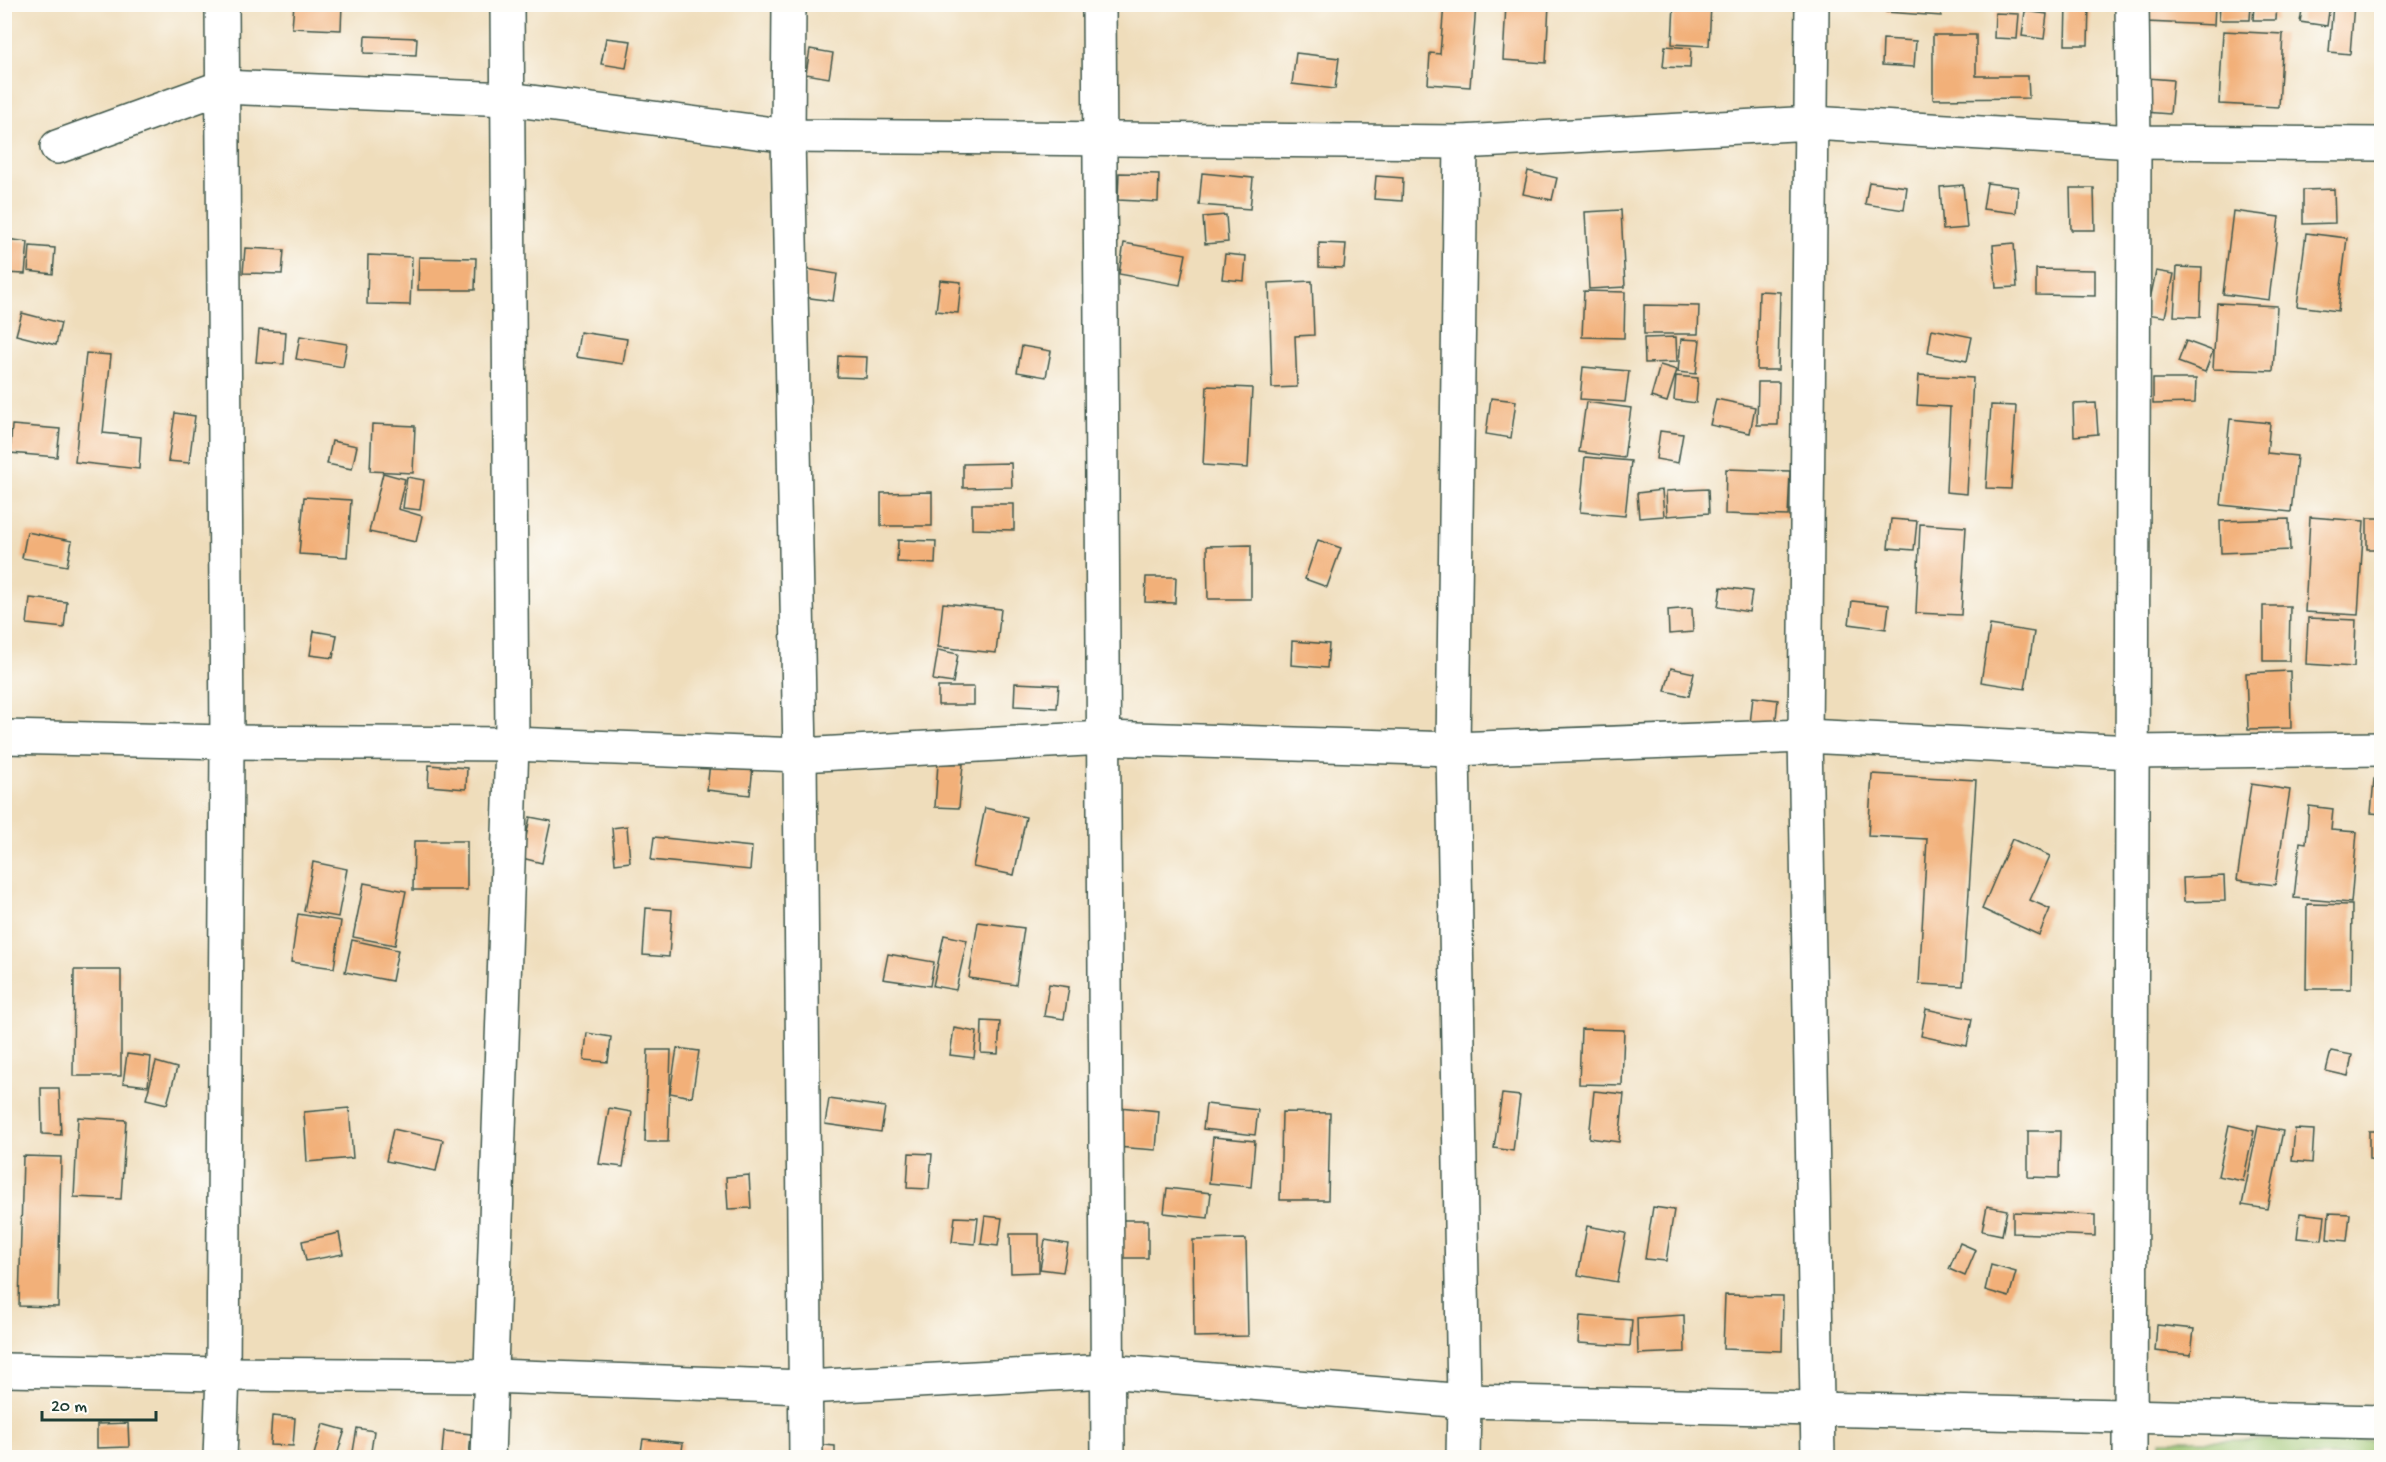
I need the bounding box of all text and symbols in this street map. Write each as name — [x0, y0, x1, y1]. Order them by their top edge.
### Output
scale bar — [42, 1384, 156, 1422]
text: 20 m — [51, 1397, 87, 1418]

